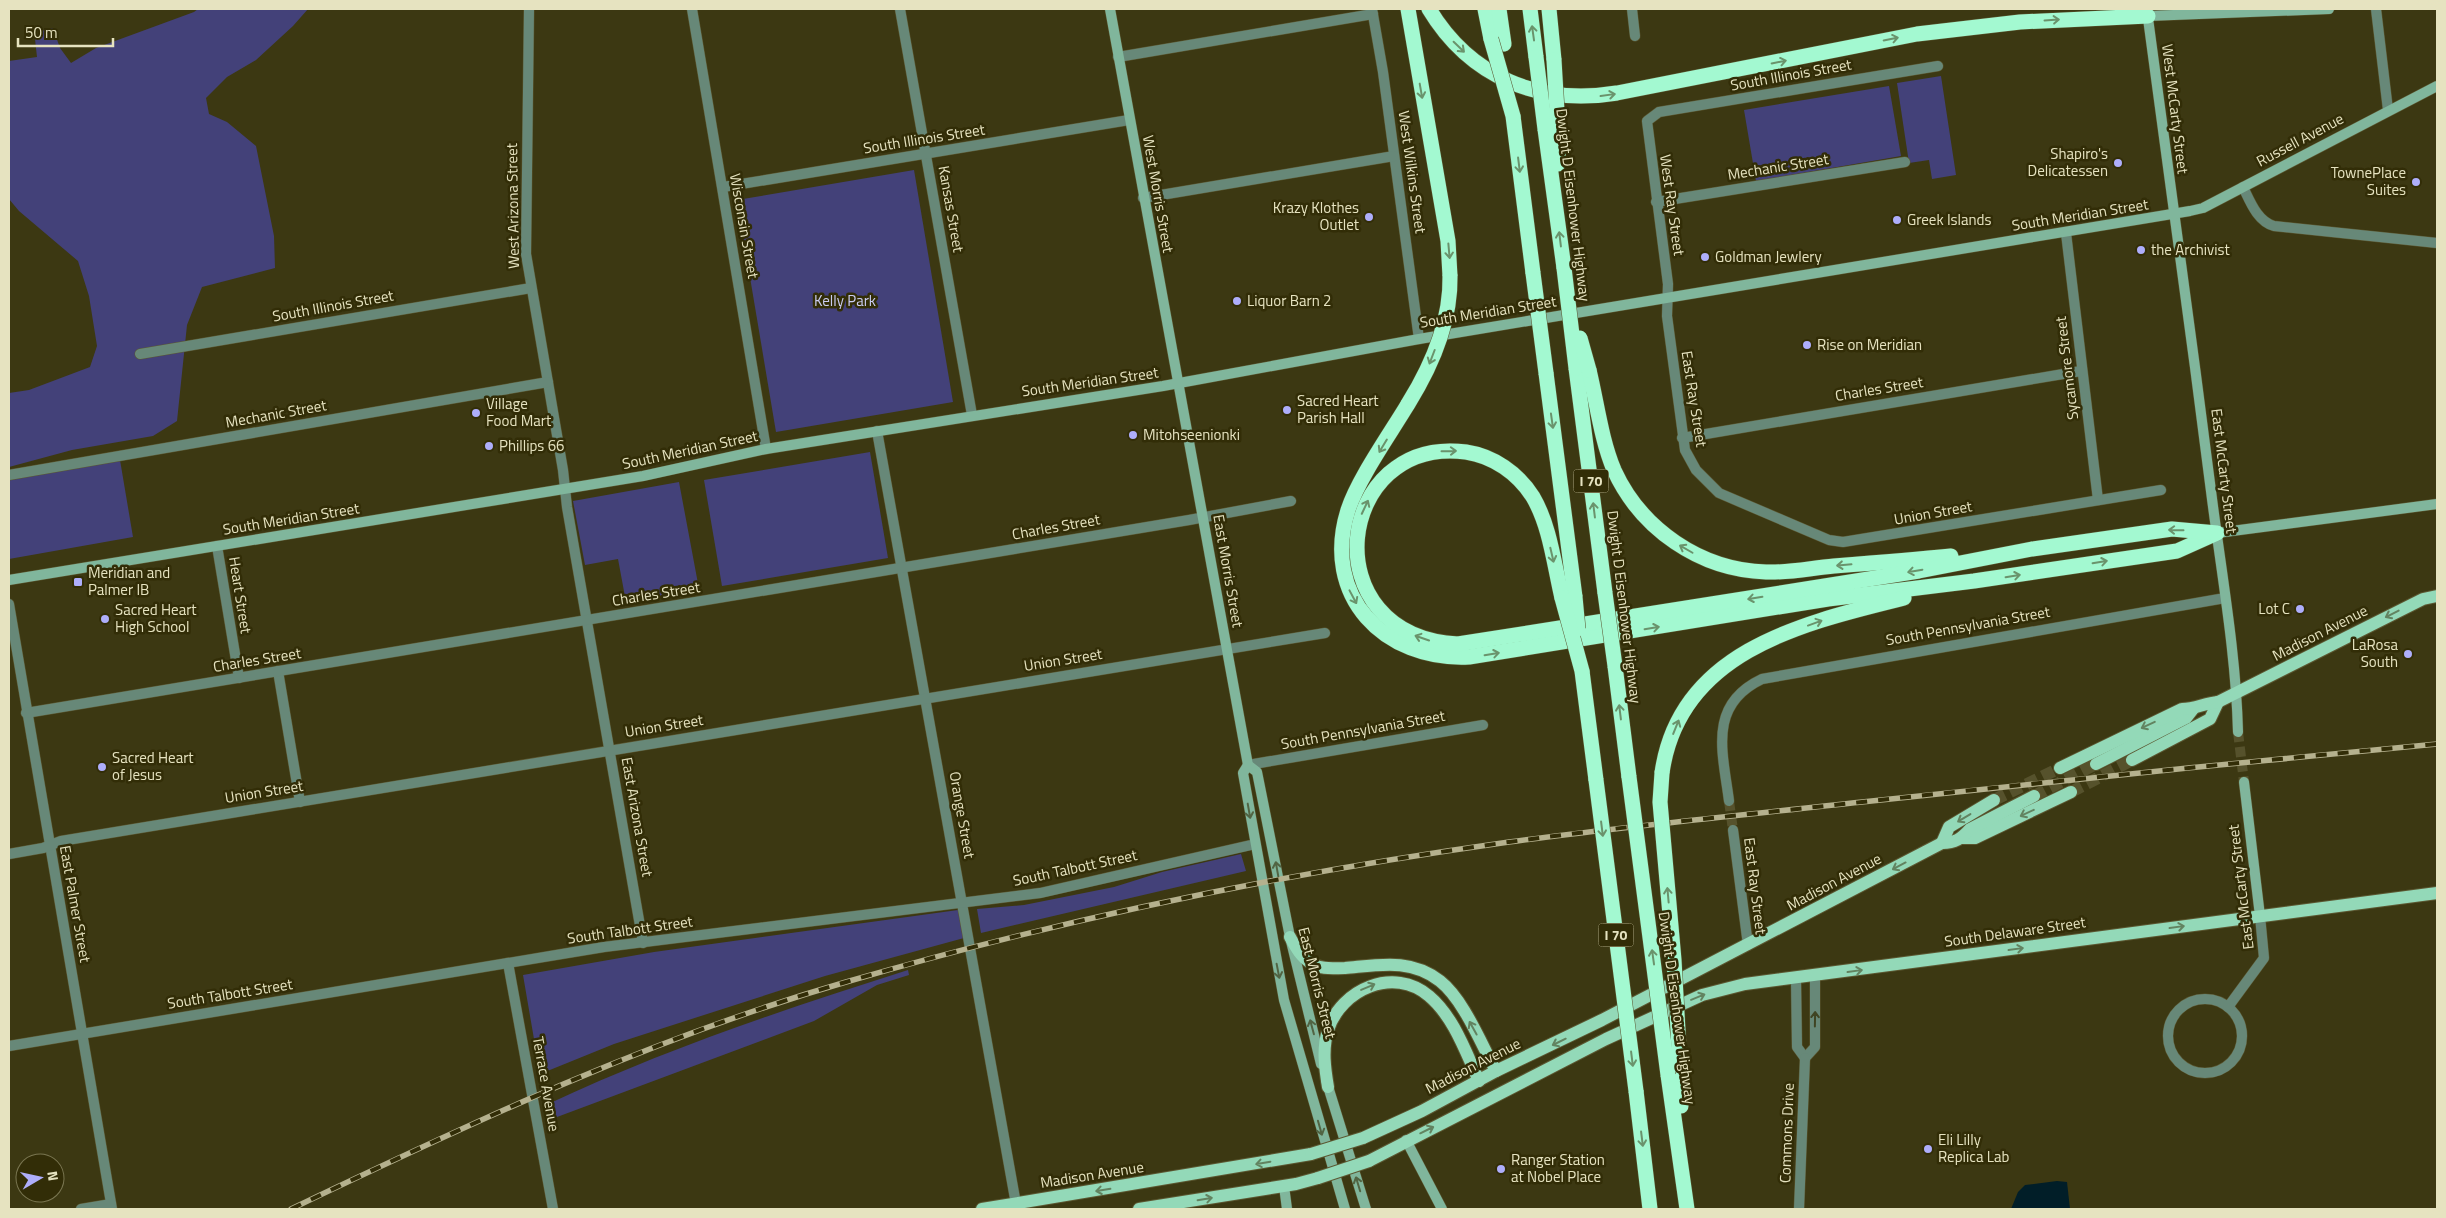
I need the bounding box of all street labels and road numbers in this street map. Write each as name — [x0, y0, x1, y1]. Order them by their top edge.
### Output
street label: West McCarty Street — [2156, 43, 2195, 176]
street label: South Illinois Street — [1728, 52, 1854, 96]
street label: Dwight D Eisenhower Highway — [1550, 107, 1597, 303]
street label: Russell Avenue — [2252, 107, 2347, 172]
street label: West Wilkins Street — [1393, 109, 1433, 235]
street label: South Illinois Street — [862, 117, 987, 159]
street label: West Morris Street — [1137, 133, 1180, 255]
street label: West Arizona Street — [500, 142, 525, 269]
street label: Mechanic Street — [1726, 147, 1831, 186]
street label: West Ray Street — [1654, 153, 1691, 258]
street label: Kansas Street — [933, 164, 971, 255]
street label: Wisconsin Street — [724, 172, 765, 281]
street label: South Meridian Street — [2010, 192, 2151, 237]
street label: South Illinois Street — [270, 283, 396, 327]
street label: South Meridian Street — [1418, 289, 1559, 334]
street label: Sycamore Street — [2049, 314, 2084, 421]
street label: East Ray Street — [1676, 349, 1714, 449]
street label: South Meridian Street — [1020, 360, 1161, 402]
street label: Charles Street — [1833, 370, 1925, 407]
street label: Mechanic Street — [224, 393, 329, 434]
street label: East McCarty Street — [2205, 407, 2244, 535]
street label: South Meridian Street — [620, 424, 760, 475]
road number: I 70 — [1574, 470, 1608, 492]
street label: Union Street — [1892, 494, 1975, 531]
street label: South Meridian Street — [221, 496, 362, 541]
street label: Charles Street — [1010, 507, 1102, 546]
street label: Dwight D Eisenhower Highway — [1601, 509, 1648, 705]
street label: East Morris Street — [1207, 513, 1250, 630]
street label: Heart Street — [223, 555, 258, 636]
street label: Charles Street — [610, 575, 702, 612]
street label: Madison Avenue — [2268, 599, 2372, 667]
street label: South Pennsylvania Street — [1884, 600, 2052, 651]
street label: Charles Street — [211, 641, 303, 678]
street label: Union Street — [1022, 642, 1104, 677]
street label: South Pennsylvania Street — [1279, 704, 1447, 755]
street label: Union Street — [623, 708, 705, 743]
street label: East Arizona Street — [616, 755, 659, 879]
street label: Orange Street — [944, 770, 982, 861]
street label: Union Street — [223, 774, 305, 809]
street label: East McCarty Street — [2221, 823, 2260, 951]
street label: East Ray Street — [1738, 836, 1773, 936]
street label: South Talbott Street — [1011, 843, 1140, 892]
street label: East Palmer Street — [54, 844, 97, 965]
street label: Madison Avenue — [1782, 847, 1885, 916]
street label: South Talbott Street — [566, 909, 695, 950]
street label: Dwight D Eisenhower Highway — [1653, 910, 1702, 1106]
street label: South Delaware Street — [1943, 910, 2088, 953]
road number: I 70 — [1598, 924, 1634, 946]
street label: East Morris Street — [1292, 925, 1343, 1042]
street label: South Talbott Street — [166, 972, 295, 1015]
street label: Madison Avenue — [1421, 1032, 1525, 1100]
street label: Terrace Avenue — [527, 1035, 566, 1133]
street label: Commons Drive — [1773, 1083, 1800, 1183]
street label: Madison Avenue — [1039, 1155, 1145, 1194]

